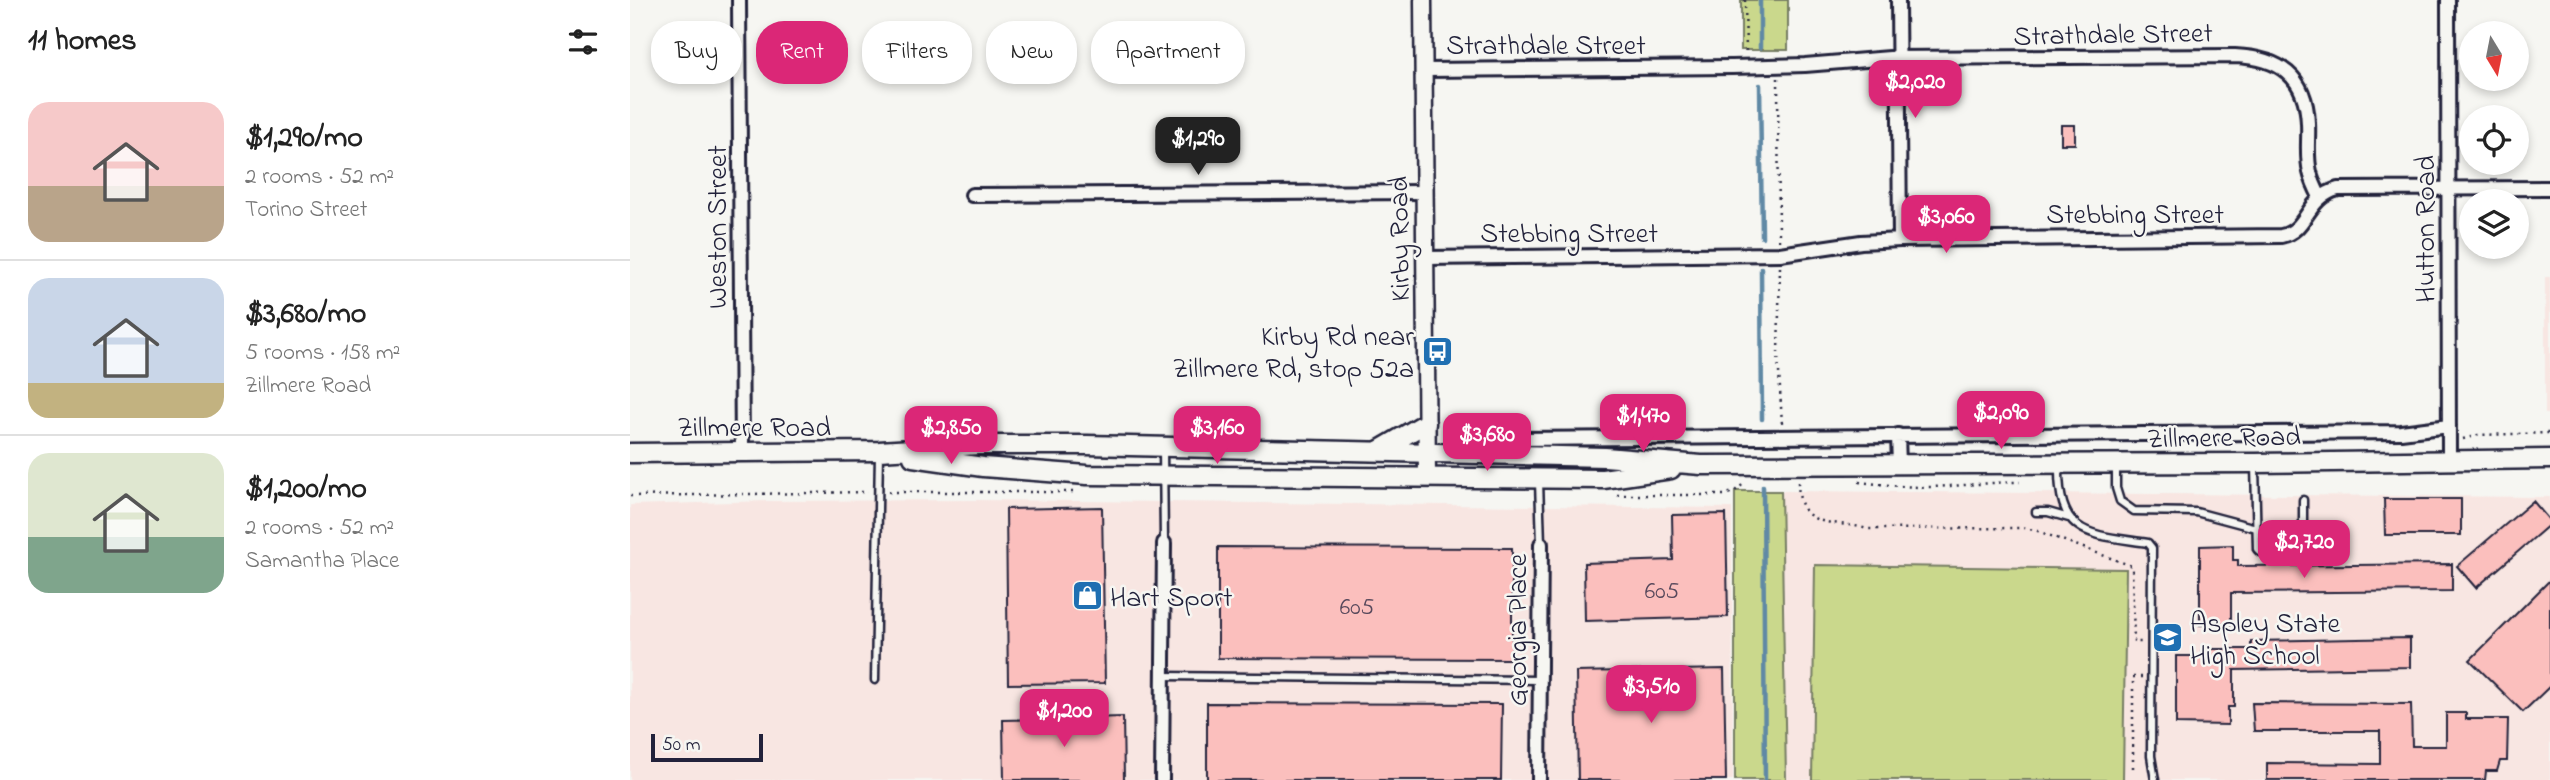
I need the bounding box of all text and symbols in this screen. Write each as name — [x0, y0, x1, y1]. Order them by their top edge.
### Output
street label: Strathdale Street — [2013, 14, 2213, 59]
text: 11 homes — [28, 20, 136, 64]
chip: Buy — [651, 21, 742, 84]
chip: Rent — [756, 21, 848, 84]
chip: Filters — [862, 21, 972, 84]
chip: New — [986, 21, 1077, 84]
chip: Apartment — [1091, 21, 1245, 84]
north arrow — [2459, 21, 2529, 91]
map controls — [2459, 21, 2529, 259]
icon: filters — [564, 23, 602, 61]
street label: Strathdale Street — [1446, 27, 1646, 68]
pin: $2,020 — [1858, 60, 1972, 120]
text: $2,020 — [1885, 66, 1945, 99]
button: locate — [2459, 105, 2529, 175]
text: $1,290/mo — [245, 117, 363, 161]
pin: $1,290 — [1141, 118, 1255, 177]
text: $1,290 — [1171, 123, 1225, 156]
icon: home — [84, 130, 168, 214]
street label: Weston Street — [699, 145, 740, 309]
street label: Hutton Road — [2407, 155, 2448, 303]
text: 2 rooms · 52 m² — [245, 161, 394, 194]
street label: Kirby Road — [1380, 176, 1423, 302]
button: layers — [2459, 189, 2529, 259]
text: Torino Street — [245, 194, 368, 227]
pin: $3,060 — [1889, 196, 2003, 255]
street label: Stebbing Street — [2046, 196, 2224, 237]
text: $3,060 — [1917, 201, 1975, 234]
street label: Stebbing Street — [1480, 215, 1658, 256]
text: $3,680/mo — [245, 293, 366, 337]
icon: home — [84, 306, 168, 390]
place label: Kirby Rd near Zillmere Rd, stop 52a — [1173, 318, 1414, 391]
bus stop icon: Kirby Rd near Zillmere Rd, stop 52a — [1420, 334, 1454, 368]
text: 5 rooms · 158 m² — [245, 337, 400, 370]
text: Zillmere Road — [245, 370, 371, 403]
pin: $2,090 — [1944, 392, 2058, 451]
pin: $1,470 — [1586, 394, 1700, 454]
text: $2,090 — [1973, 397, 2029, 430]
text: $1,470 — [1616, 400, 1670, 433]
pin: $2,850 — [894, 406, 1008, 466]
pin: $3,160 — [1160, 406, 1274, 466]
street label: Zillmere Road — [677, 409, 831, 450]
text: $2,850 — [920, 412, 982, 445]
text: $3,160 — [1190, 412, 1244, 445]
pin: $3,680 — [1430, 414, 1544, 473]
street label: Zillmere Road — [2147, 418, 2302, 461]
text: $3,680 — [1459, 419, 1515, 452]
text: $1,200/mo — [245, 468, 367, 512]
icon: home — [84, 481, 168, 565]
text: 2 rooms · 52 m² — [245, 512, 394, 545]
pin: $2,720 — [2247, 520, 2361, 580]
text: $2,720 — [2274, 526, 2334, 559]
text: Samantha Place — [245, 545, 399, 578]
street label: Georgia Place — [1499, 553, 1540, 706]
house number: 605 — [1645, 575, 1680, 610]
shop icon: Hart Sport — [1070, 579, 1104, 613]
place label: Hart Sport — [1110, 579, 1232, 620]
house number: 605 — [1340, 591, 1375, 626]
place label: Aspley State High School — [2190, 605, 2341, 678]
school or university icon: Aspley State High School — [2150, 621, 2184, 655]
pin: $3,510 — [1594, 666, 1708, 725]
text: $3,510 — [1622, 671, 1680, 704]
pin: $1,200 — [1007, 690, 1121, 749]
text: $1,200 — [1036, 695, 1092, 728]
scale bar — [651, 731, 763, 763]
text: 50 m — [662, 732, 701, 759]

